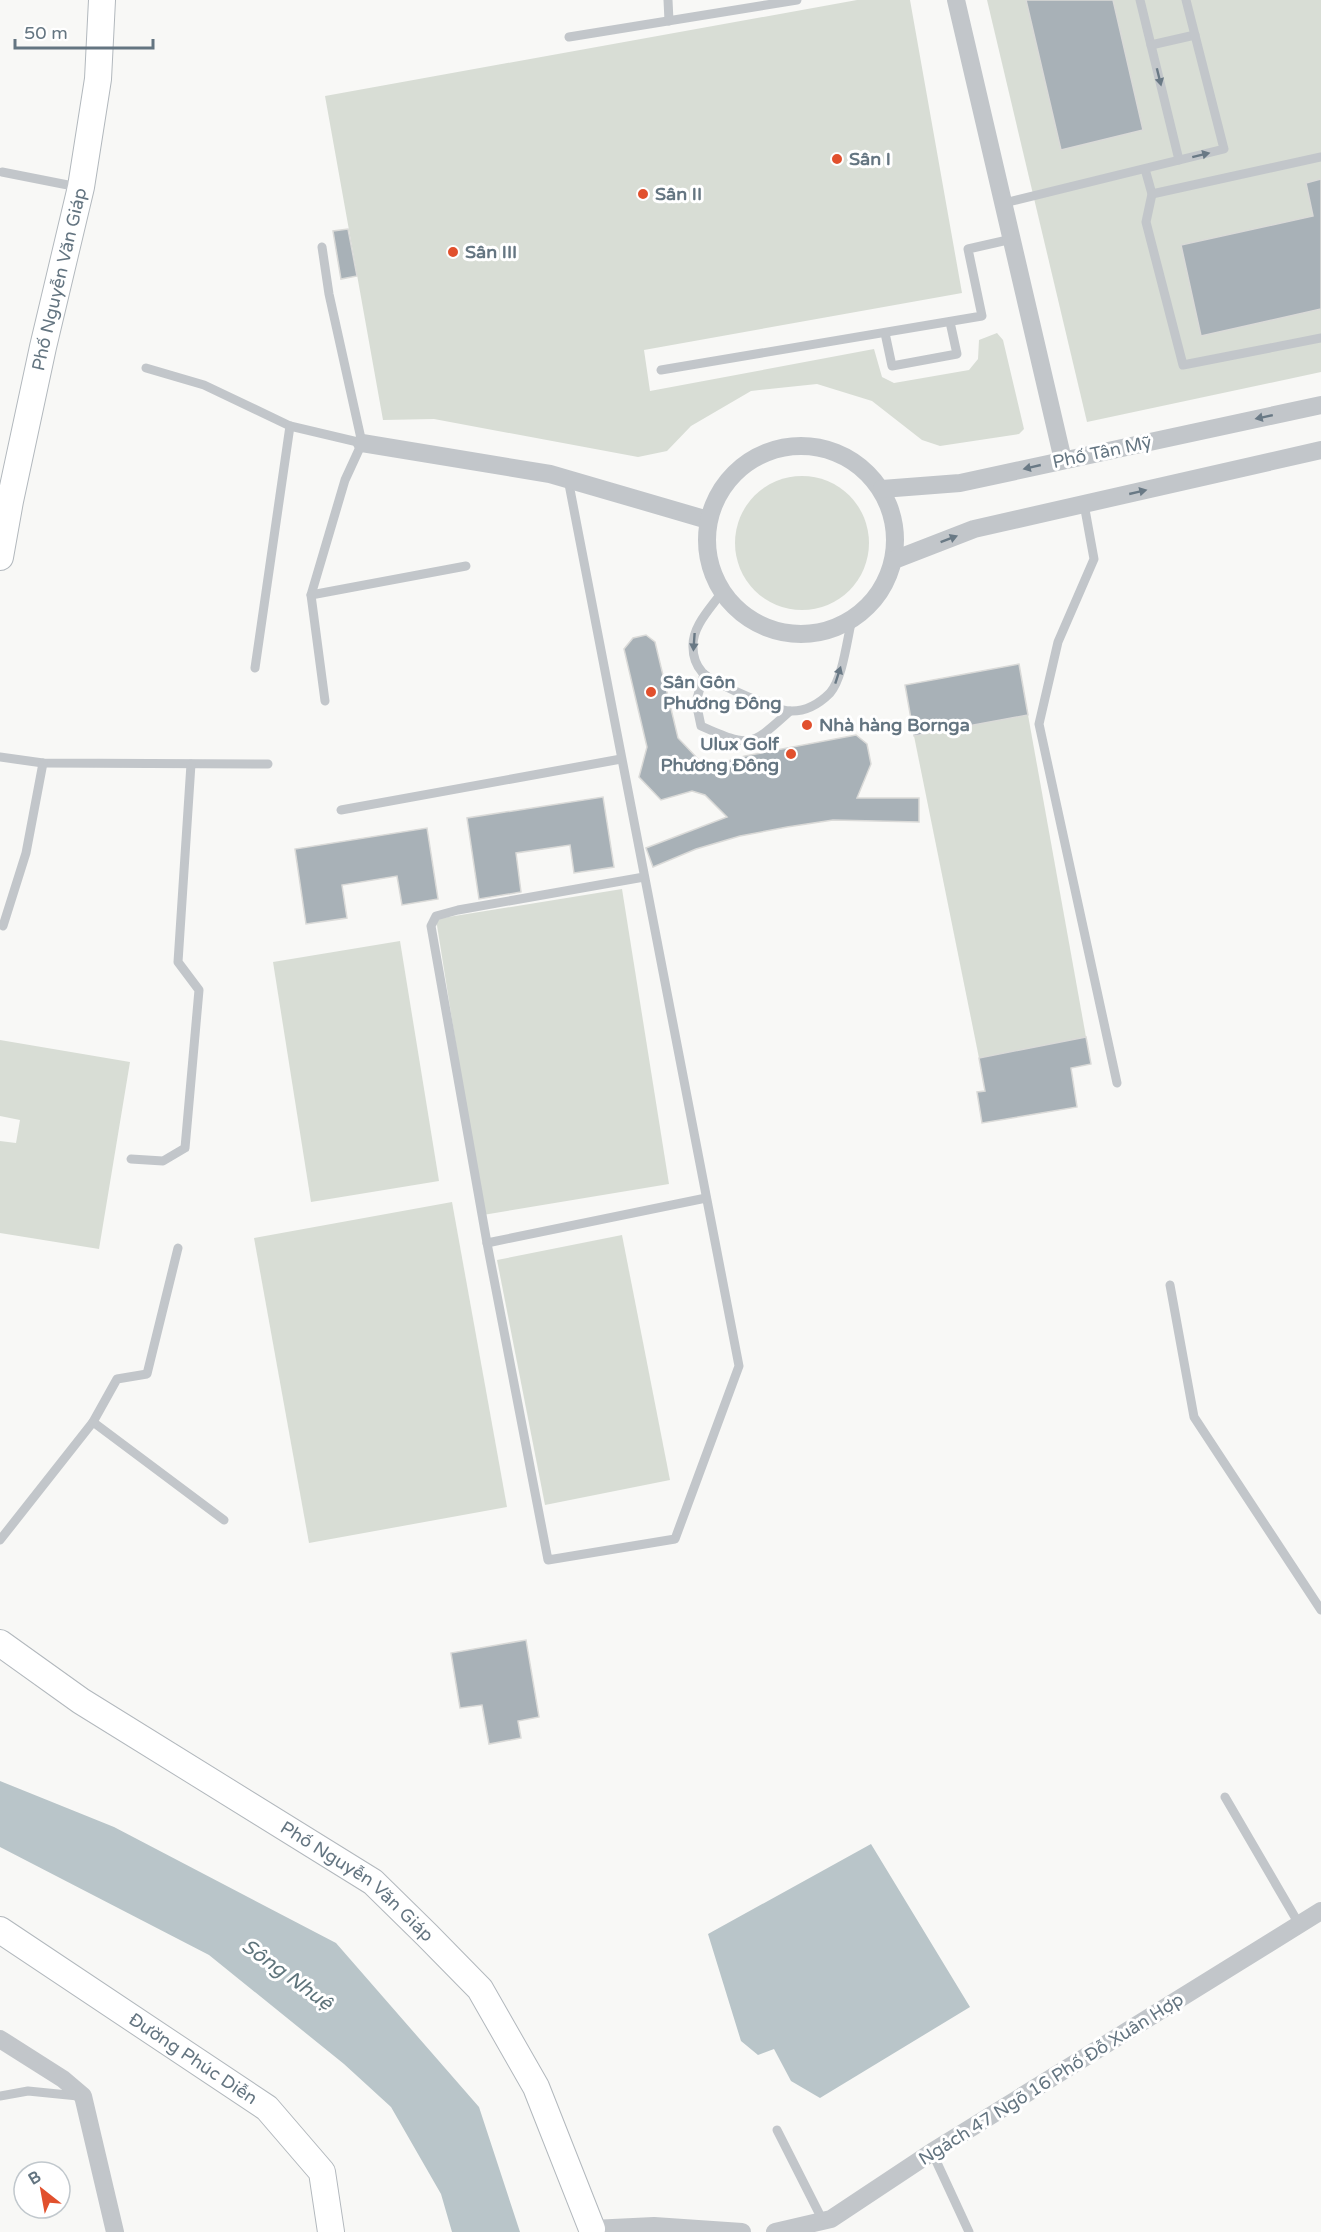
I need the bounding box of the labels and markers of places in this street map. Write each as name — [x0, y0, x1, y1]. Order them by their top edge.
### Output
place label: Sân I — [849, 148, 891, 170]
marker: Sân I — [830, 152, 844, 166]
place label: Sân II — [655, 183, 702, 205]
marker: Sân II — [636, 187, 650, 201]
place label: Sân III — [465, 241, 517, 263]
marker: Sân III — [446, 245, 460, 259]
place label: Sân Gôn Phương Đông — [663, 671, 782, 714]
marker: Sân Gôn Phương Đông — [644, 685, 658, 699]
place label: Nhà hàng Bornga — [819, 714, 970, 736]
marker: Nhà hàng Bornga — [800, 718, 814, 732]
place label: Ulux Golf Phương Đông — [661, 733, 780, 776]
marker: Ulux Golf Phương Đông — [784, 747, 798, 761]

